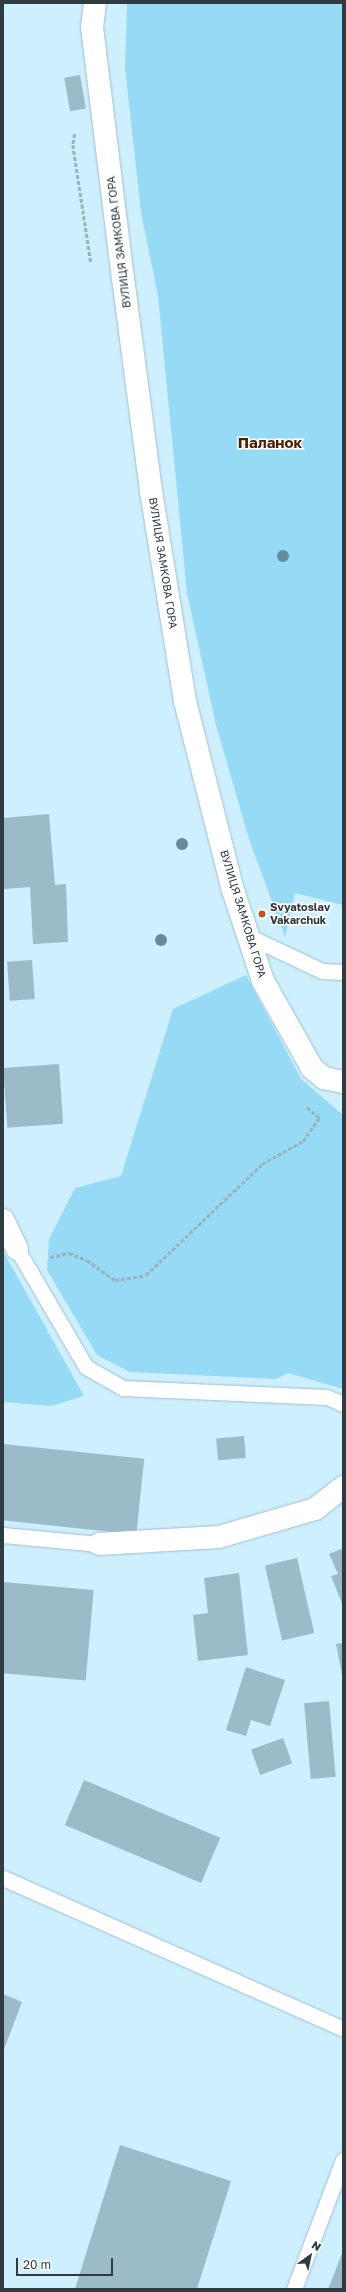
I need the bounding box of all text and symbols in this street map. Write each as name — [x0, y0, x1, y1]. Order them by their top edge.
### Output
street label: ВУЛИЦЯ ЗАМКОВА ГОРА — [104, 175, 134, 309]
district label: Паланок — [238, 434, 302, 452]
street label: ВУЛИЦЯ ЗАМКОВА ГОРА — [146, 496, 180, 630]
street label: ВУЛИЦЯ ЗАМКОВА ГОРА — [217, 848, 269, 980]
place label: Svyatoslav Vakarchuk — [270, 901, 330, 927]
marker: Svyatoslav Vakarchuk — [257, 909, 267, 919]
north arrow — [290, 2236, 330, 2276]
text: N — [310, 2238, 324, 2253]
scale bar — [18, 2250, 115, 2276]
text: 20 m — [23, 2257, 51, 2272]

